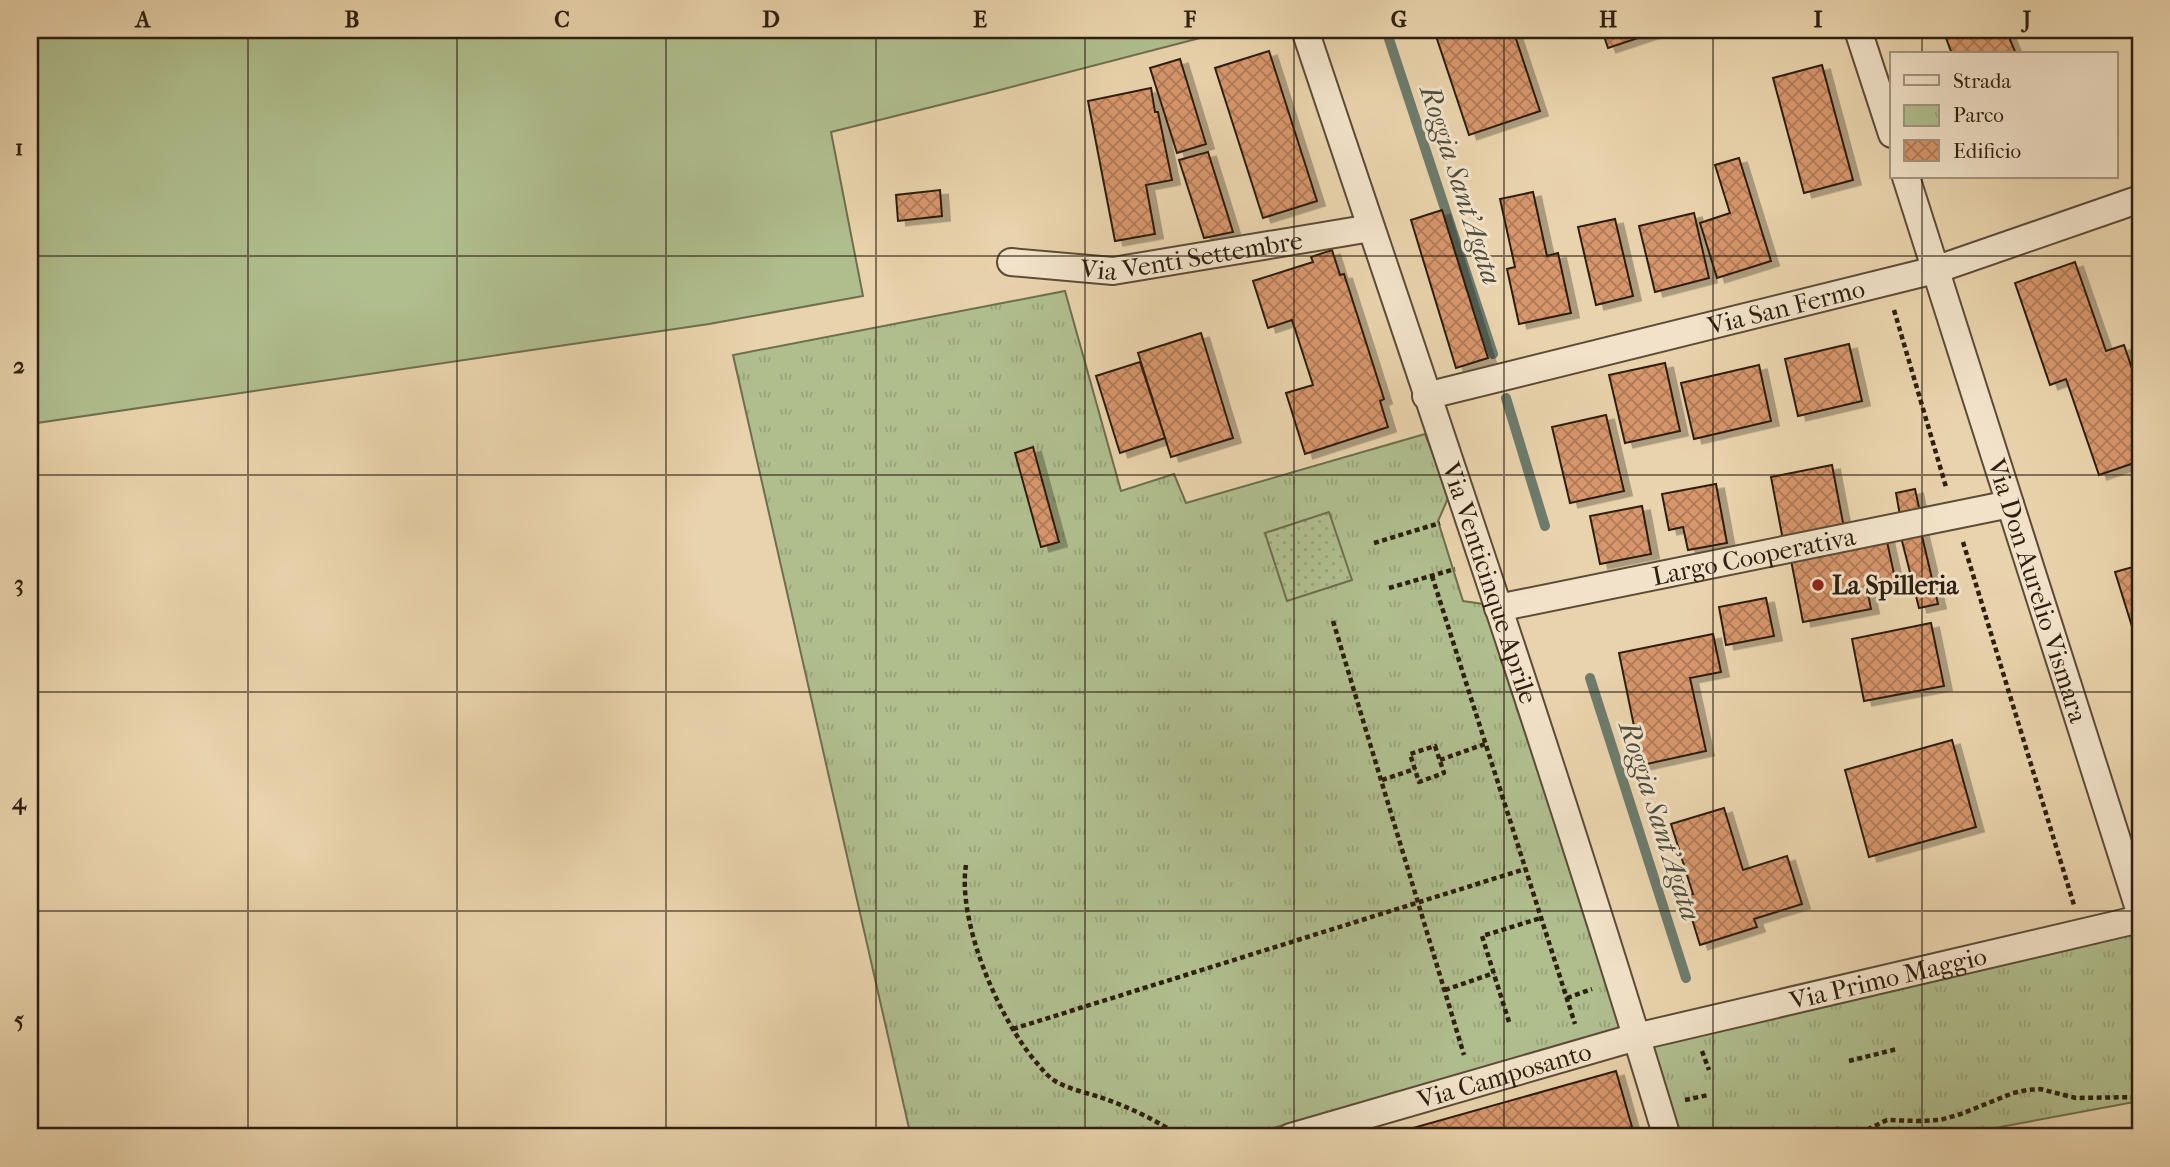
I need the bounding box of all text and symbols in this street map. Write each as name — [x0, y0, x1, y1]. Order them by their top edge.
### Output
text: A — [134, 6, 152, 33]
text: B — [345, 6, 360, 33]
text: C — [554, 6, 570, 33]
text: D — [762, 6, 780, 33]
text: E — [973, 6, 987, 33]
text: F — [1183, 6, 1197, 33]
text: G — [1391, 6, 1407, 33]
text: H — [1599, 6, 1617, 33]
text: I — [1814, 6, 1823, 33]
text: J — [2021, 6, 2032, 33]
legend — [1890, 52, 2118, 178]
text: Strada — [1953, 69, 2011, 93]
water label: Roggia Sant'Agata — [1413, 79, 1509, 289]
text: Parco — [1953, 103, 2004, 127]
text: 1 — [15, 134, 23, 161]
text: Edificio — [1953, 139, 2021, 163]
street label: Via Venti Settembre — [1078, 224, 1305, 287]
street label: Via San Fermo — [1703, 272, 1868, 341]
text: 2 — [13, 352, 25, 379]
street label: Via Don Aurelio Vismara — [1981, 454, 2094, 727]
street label: Via Venticinque Aprile — [1435, 457, 1545, 708]
street label: Largo Cooperativa — [1649, 520, 1859, 592]
text: 3 — [14, 570, 24, 597]
place label: La Spilleria — [1832, 570, 1959, 601]
marker: La Spilleria — [1810, 577, 1826, 593]
water label: Roggia Sant'Agata — [1612, 715, 1708, 925]
text: 4 — [11, 788, 27, 815]
street label: Via Primo Maggio — [1785, 940, 1990, 1016]
text: 5 — [14, 1006, 24, 1033]
street label: Via Camposanto — [1413, 1035, 1595, 1115]

